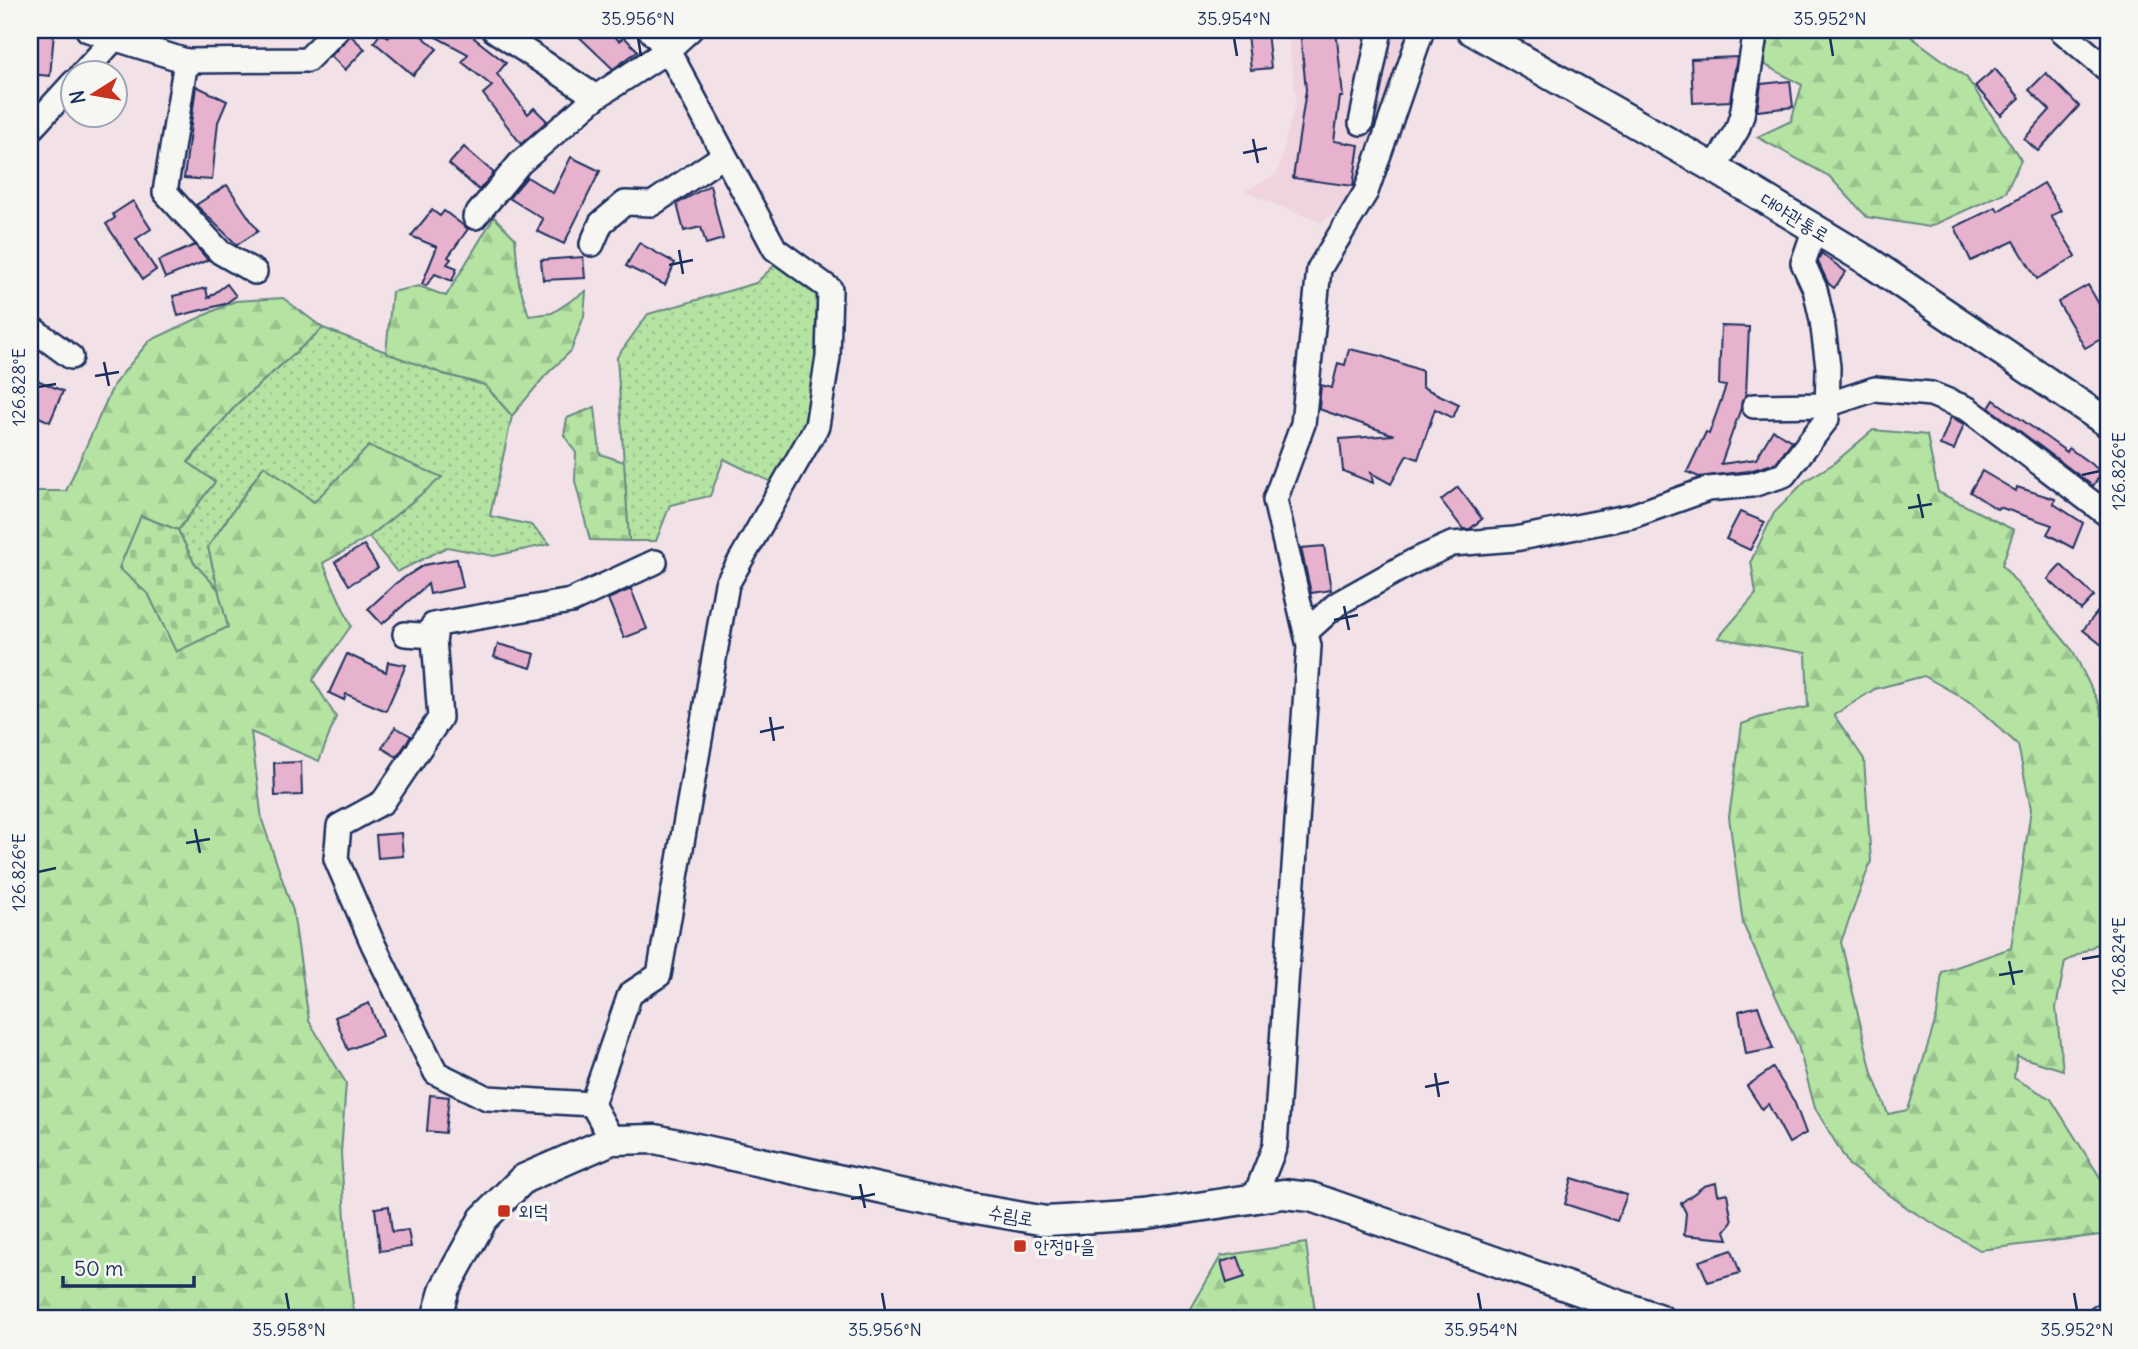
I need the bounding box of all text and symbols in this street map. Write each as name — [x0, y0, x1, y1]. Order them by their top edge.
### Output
text: 35.956°N — [601, 7, 675, 30]
text: 35.954°N — [1197, 7, 1271, 30]
text: 35.952°N — [1793, 7, 1867, 30]
north arrow — [60, 60, 130, 130]
text: N — [64, 89, 90, 106]
street label: 대야관통로 — [1756, 187, 1834, 247]
text: 126.828°E — [7, 348, 30, 426]
text: 126.826°E — [2107, 432, 2130, 510]
text: 126.826°E — [7, 833, 30, 911]
text: 126.824°E — [2107, 917, 2130, 995]
place label: 외덕 — [518, 1199, 549, 1223]
street label: 수림로 — [986, 1199, 1036, 1231]
marker: 외덕 — [496, 1203, 512, 1219]
place label: 안정마을 — [1034, 1234, 1095, 1258]
marker: 안정마을 — [1012, 1238, 1028, 1254]
scale bar — [63, 1244, 194, 1288]
text: 50 m — [74, 1255, 123, 1282]
text: 35.958°N — [252, 1318, 326, 1341]
text: 35.956°N — [848, 1318, 922, 1341]
text: 35.954°N — [1444, 1318, 1518, 1341]
text: 35.952°N — [2040, 1318, 2114, 1341]

